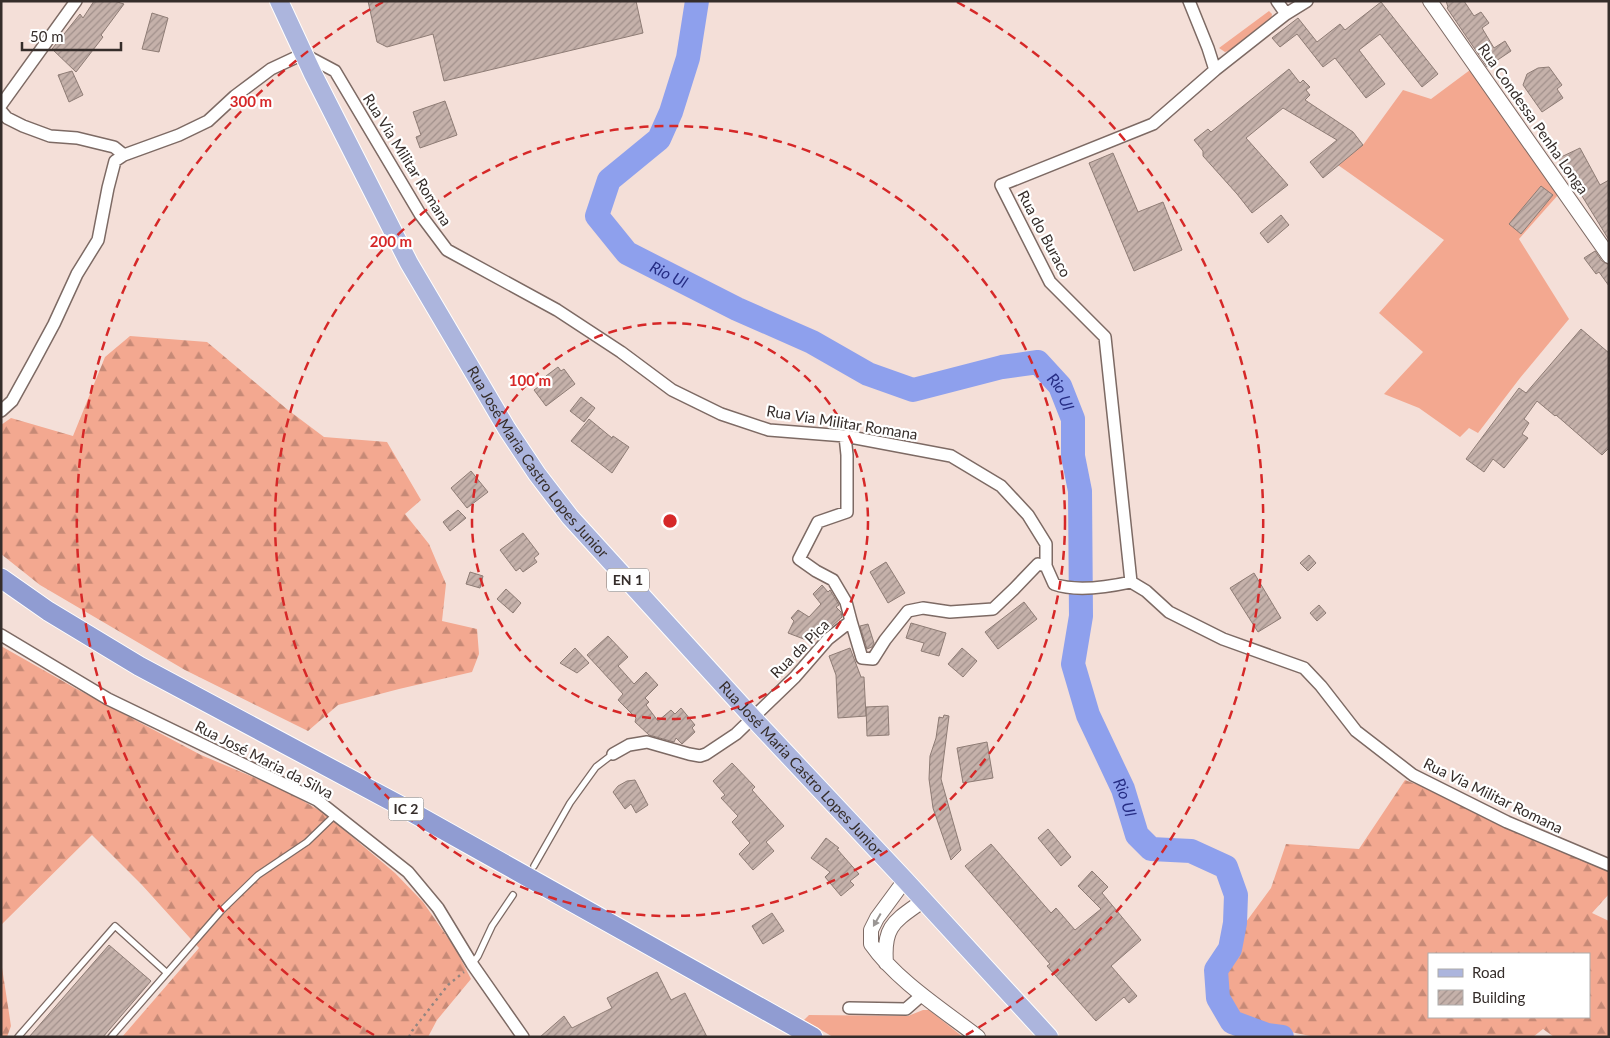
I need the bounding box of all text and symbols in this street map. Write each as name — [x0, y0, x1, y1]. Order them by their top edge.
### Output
scale bar — [22, 20, 121, 52]
text: 50 m — [30, 27, 64, 45]
street label: Rua Condessa Penha Longa — [1475, 40, 1593, 197]
street label: Rua Via Militar Romana — [360, 90, 456, 229]
text: 300 m — [230, 92, 272, 110]
street label: Rua do Buraco — [1014, 187, 1075, 280]
text: 200 m — [370, 232, 412, 250]
water label: Rio Ul — [647, 256, 691, 291]
street label: Rua José Maria Castro Lopes Junior — [464, 362, 613, 562]
water label: Rio Ul — [1044, 369, 1079, 413]
text: 100 m — [509, 371, 551, 389]
street label: Rua Via Militar Romana — [765, 401, 919, 443]
centre of rings — [661, 512, 679, 530]
road number: EN 1 — [607, 568, 649, 592]
street label: Rua da Pica — [766, 615, 832, 681]
street label: Rua José Maria Castro Lopes Junior — [716, 677, 888, 859]
street label: Rua José Maria da Silva — [192, 716, 337, 802]
street label: Rua Via Militar Romana — [1421, 754, 1566, 837]
water label: Rio Ul — [1110, 775, 1141, 819]
road number: IC 2 — [388, 798, 424, 821]
one-way arrow — [873, 912, 881, 927]
legend — [1428, 953, 1590, 1018]
text: Road — [1472, 963, 1505, 981]
text: Building — [1472, 988, 1525, 1006]

